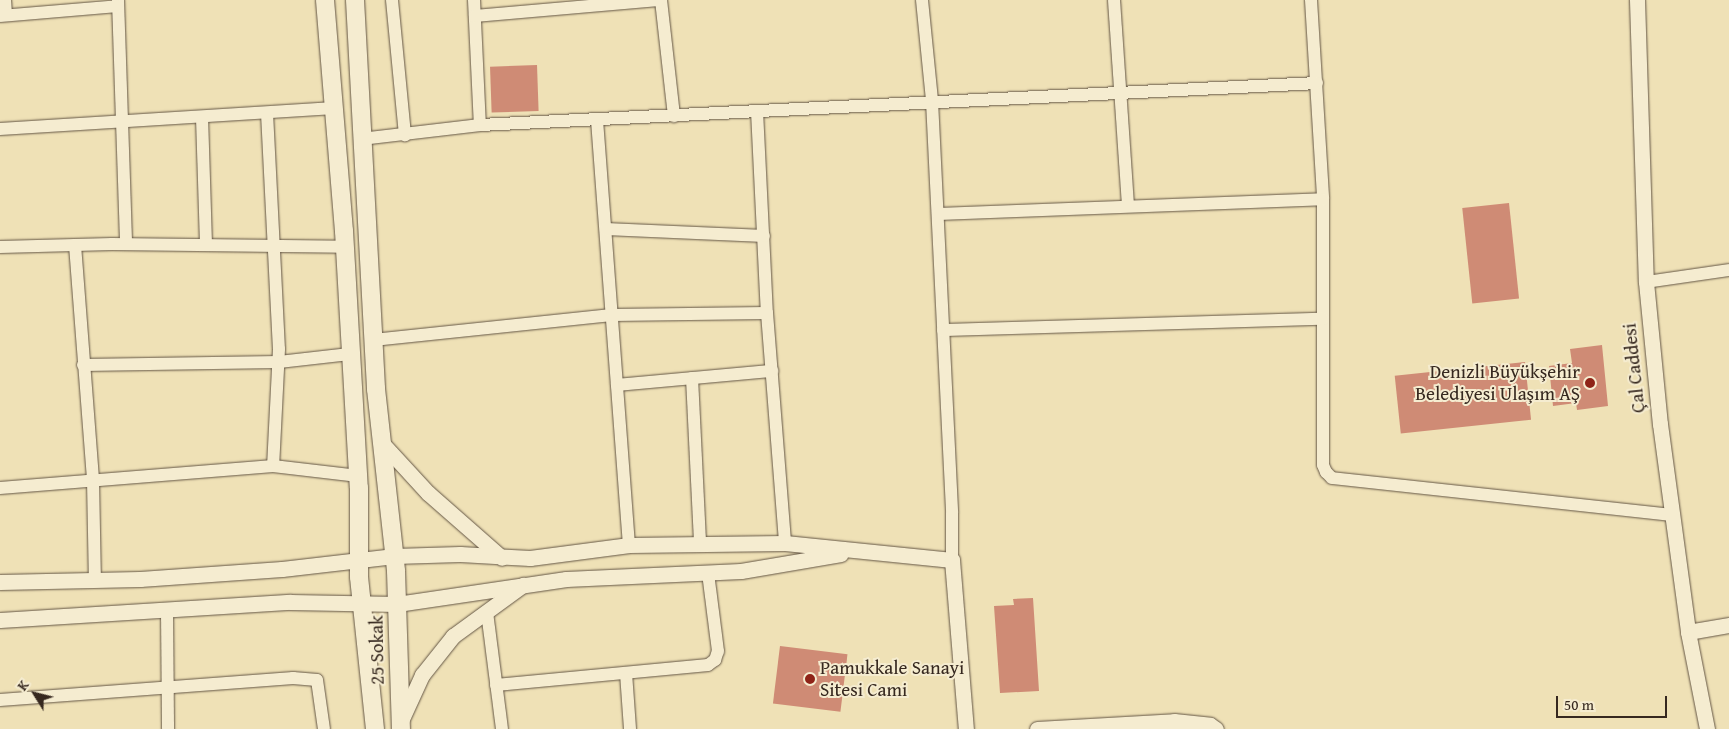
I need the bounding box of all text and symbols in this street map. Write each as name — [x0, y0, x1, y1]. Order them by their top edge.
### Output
street label: Çal Caddesi — [1618, 322, 1650, 414]
place label: Denizli Büyükşehir Belediyesi Ulaşım AŞ — [1415, 361, 1580, 405]
marker: Denizli Büyükşehir Belediyesi Ulaşım AŞ — [1584, 377, 1596, 389]
street label: 25 Sokak — [365, 615, 389, 685]
place label: Pamukkale Sanayi Sitesi Cami — [820, 657, 964, 701]
north arrow — [10, 669, 60, 719]
marker: Pamukkale Sanayi Sitesi Cami — [804, 673, 816, 685]
text: K — [12, 676, 34, 695]
scale bar — [1559, 686, 1670, 718]
text: 50 m — [1564, 694, 1594, 715]

